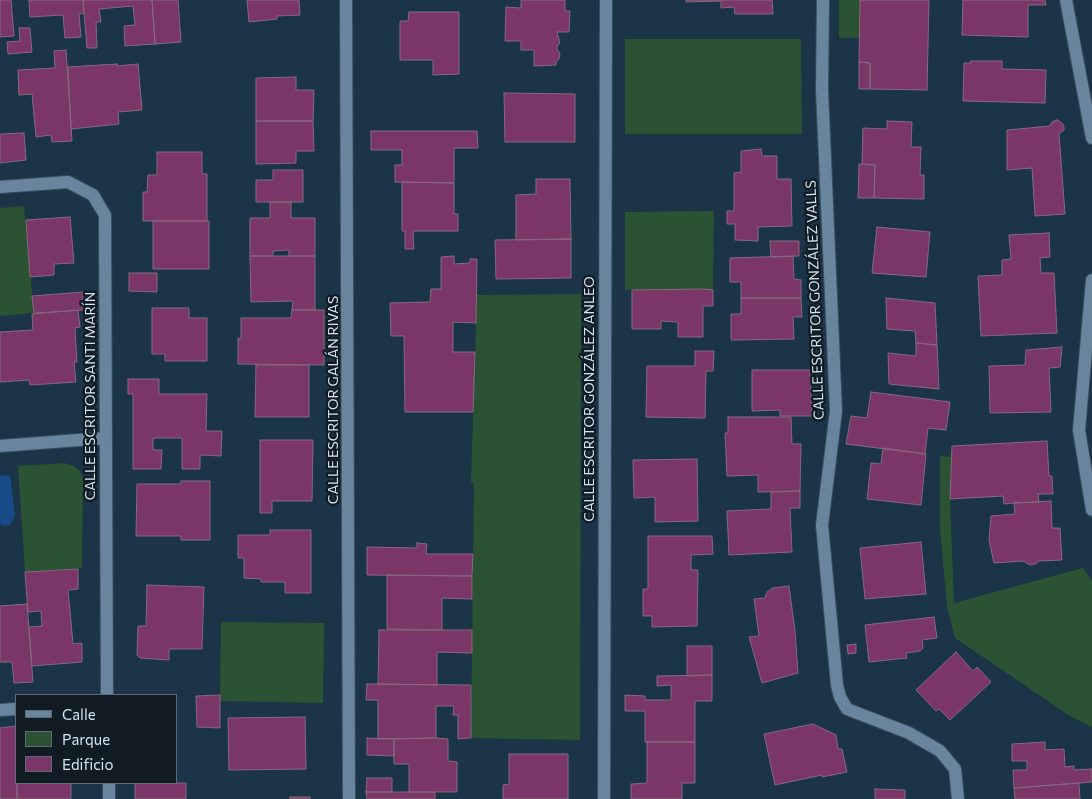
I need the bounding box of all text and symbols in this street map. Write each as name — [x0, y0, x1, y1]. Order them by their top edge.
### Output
street label: CALLE ESCRITOR GONZÁLEZ VALLS — [802, 180, 828, 420]
street label: CALLE ESCRITOR GONZÁLEZ ANLEO — [581, 276, 597, 522]
street label: CALLE ESCRITOR SANTI MARÍN — [82, 292, 98, 500]
street label: CALLE ESCRITOR GALÁN RIVAS — [325, 296, 341, 504]
legend — [15, 694, 178, 784]
text: Calle — [62, 705, 96, 723]
text: Parque — [62, 730, 110, 748]
text: Edificio — [62, 755, 113, 773]

